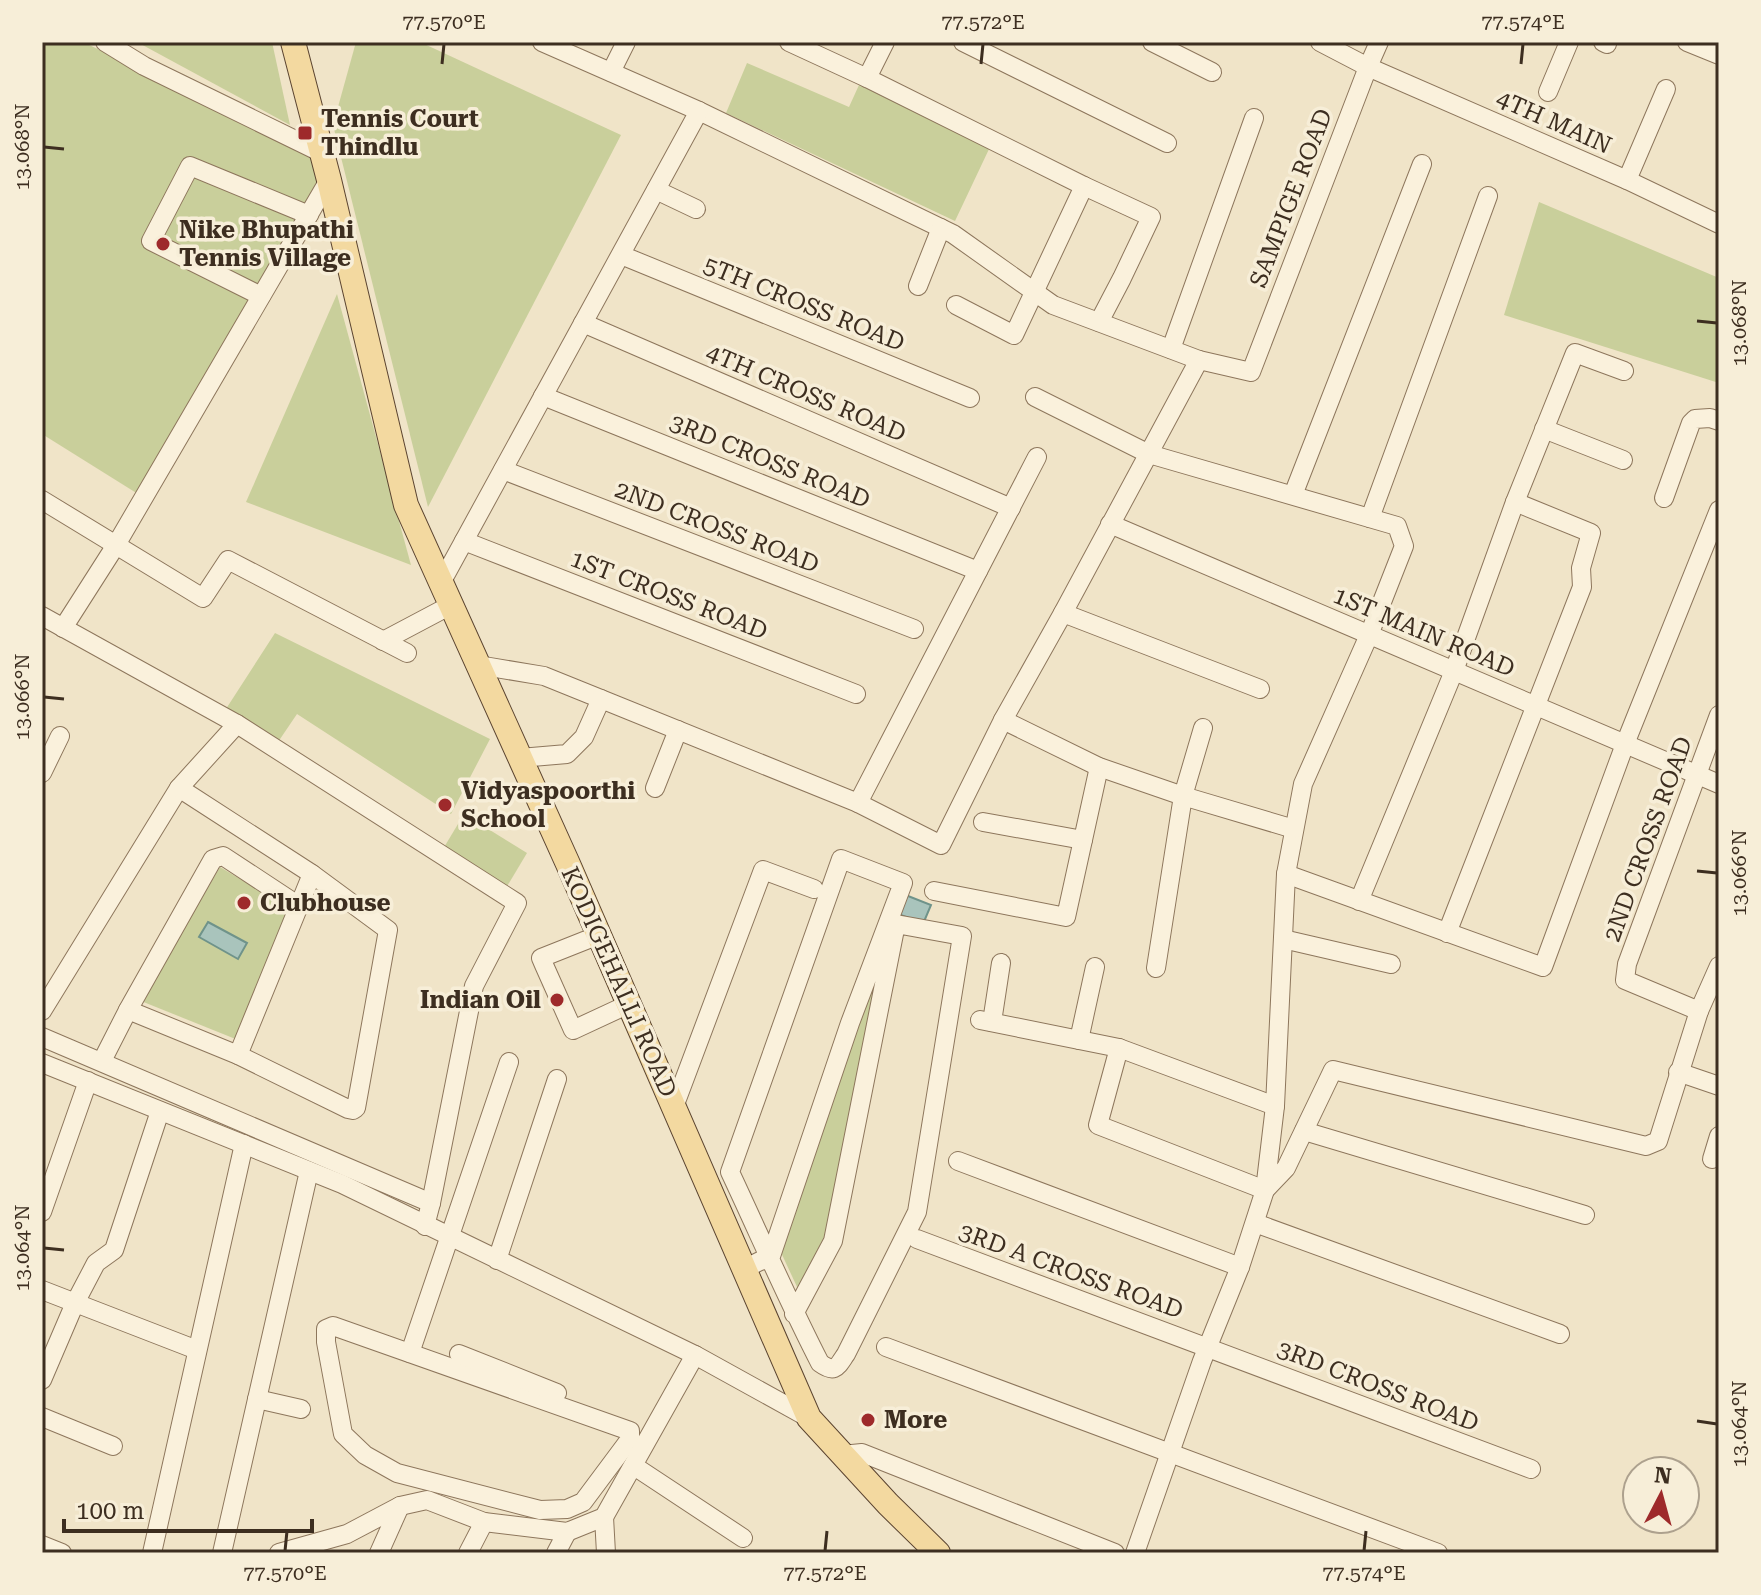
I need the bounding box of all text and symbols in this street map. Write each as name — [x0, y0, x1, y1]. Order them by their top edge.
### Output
text: 77.570°E — [402, 10, 486, 34]
text: 77.572°E — [941, 10, 1025, 34]
text: 77.574°E — [1481, 10, 1565, 34]
street label: 4TH MAIN — [1492, 84, 1616, 160]
text: 13.068°N — [10, 104, 34, 190]
place label: Tennis Court Thindlu — [321, 105, 479, 161]
street label: SAMPIGE ROAD — [1244, 105, 1338, 291]
marker: Tennis Court Thindlu — [296, 124, 314, 142]
place label: Nike Bhupathi Tennis Village — [179, 216, 354, 272]
marker: Nike Bhupathi Tennis Village — [154, 235, 172, 253]
street label: 5TH CROSS ROAD — [699, 251, 909, 357]
text: 13.068°N — [1727, 280, 1751, 366]
street label: 4TH CROSS ROAD — [702, 338, 910, 448]
street label: 3RD CROSS ROAD — [666, 408, 874, 514]
street label: 2ND CROSS ROAD — [611, 475, 823, 579]
street label: 1ST CROSS ROAD — [566, 544, 772, 646]
street label: 1ST MAIN ROAD — [1329, 581, 1519, 683]
text: 13.066°N — [10, 654, 34, 740]
street label: 2ND CROSS ROAD — [1598, 733, 1698, 945]
place label: Vidyaspoorthi School — [461, 777, 635, 833]
marker: Vidyaspoorthi School — [436, 796, 454, 814]
text: 13.066°N — [1727, 830, 1751, 916]
street label: KODIGEHALLI ROAD — [556, 863, 682, 1101]
place label: Clubhouse — [260, 889, 391, 917]
marker: Clubhouse — [235, 894, 253, 912]
place label: Indian Oil — [420, 986, 541, 1014]
marker: Indian Oil — [548, 991, 566, 1009]
text: 13.064°N — [10, 1205, 34, 1291]
street label: 3RD A CROSS ROAD — [955, 1217, 1187, 1325]
street label: 3RD CROSS ROAD — [1273, 1335, 1483, 1437]
text: 13.064°N — [1727, 1381, 1751, 1467]
place label: More — [884, 1406, 947, 1434]
marker: More — [859, 1411, 877, 1429]
north arrow — [1621, 1455, 1701, 1535]
text: N — [1653, 1462, 1673, 1489]
scale bar — [64, 1483, 312, 1533]
text: 100 m — [76, 1497, 144, 1525]
text: 77.570°E — [243, 1561, 327, 1585]
text: 77.572°E — [783, 1561, 867, 1585]
text: 77.574°E — [1322, 1561, 1406, 1585]

